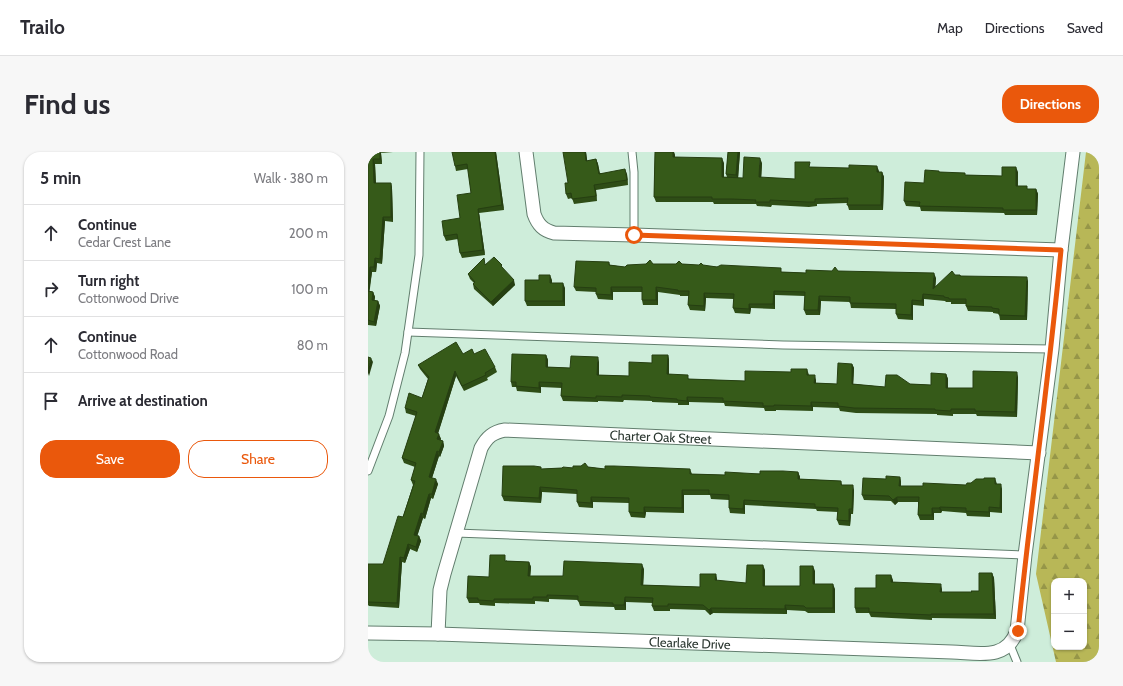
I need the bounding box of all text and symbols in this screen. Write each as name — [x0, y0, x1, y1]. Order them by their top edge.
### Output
text: Trailo — [20, 16, 65, 39]
text: Map — [937, 19, 963, 37]
text: Directions — [985, 19, 1045, 37]
text: Saved — [1067, 19, 1103, 37]
button: Directions — [1002, 85, 1099, 123]
text: Find us — [24, 87, 110, 121]
text: 5 min — [40, 168, 81, 188]
text: Walk · 380 m — [254, 170, 328, 186]
text: Continue — [78, 216, 137, 234]
icon: ahead — [40, 222, 62, 244]
text: 200 m — [289, 225, 328, 241]
route start — [625, 226, 643, 244]
text: Cedar Crest Lane — [78, 234, 171, 250]
text: Turn right — [78, 272, 139, 290]
icon: right — [40, 278, 62, 300]
text: 100 m — [291, 281, 328, 297]
text: Cottonwood Drive — [78, 290, 179, 306]
text: Continue — [78, 328, 137, 346]
icon: ahead — [40, 334, 62, 356]
text: 80 m — [297, 337, 328, 353]
text: Cottonwood Road — [78, 346, 178, 362]
icon: arrive — [40, 390, 62, 412]
text: Arrive at destination — [78, 392, 208, 410]
street label: Charter Oak Street — [609, 427, 713, 447]
button: Save — [40, 440, 180, 478]
button: Share — [188, 440, 328, 478]
map controls — [1051, 578, 1087, 650]
button: + — [1051, 578, 1087, 614]
button: − — [1051, 614, 1087, 650]
route end — [1009, 622, 1027, 640]
street label: Clearlake Drive — [649, 633, 731, 652]

